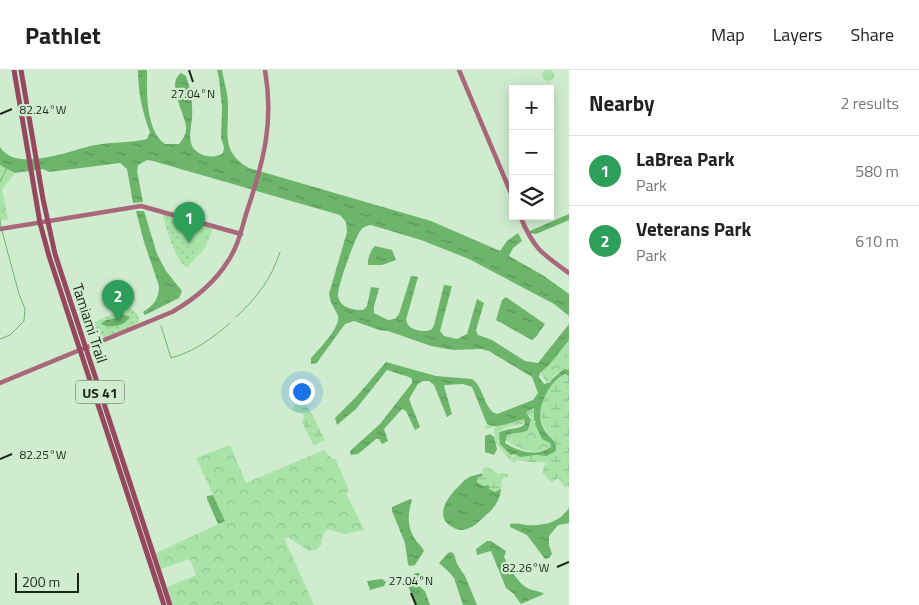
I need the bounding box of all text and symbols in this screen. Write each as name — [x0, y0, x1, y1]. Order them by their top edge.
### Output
text: Pathlet — [25, 17, 101, 53]
text: Map — [711, 21, 745, 48]
text: Layers — [773, 21, 822, 48]
text: Share — [850, 21, 894, 48]
text: 27.04°N — [171, 84, 215, 103]
map controls — [509, 85, 554, 220]
button: + — [509, 85, 554, 130]
text: Nearby — [589, 87, 654, 119]
text: 2 results — [840, 91, 899, 115]
text: 82.24°W — [20, 100, 67, 119]
button: − — [509, 130, 554, 175]
text: LaBrea Park — [636, 144, 735, 173]
text: 1 — [601, 159, 609, 183]
text: 580 m — [855, 159, 899, 183]
text: Park — [636, 173, 667, 197]
button: layers — [509, 175, 554, 220]
pin: 1 — [173, 202, 205, 243]
text: Veterans Park — [636, 214, 751, 243]
text: 2 — [601, 229, 609, 253]
text: 610 m — [855, 229, 899, 253]
text: Park — [636, 243, 667, 267]
street label: Tamiami Trail — [66, 280, 114, 366]
pin: 2 — [102, 280, 134, 321]
your location — [289, 379, 315, 405]
road number: US 41 — [76, 381, 124, 404]
text: 82.25°W — [20, 445, 67, 464]
text: 82.26°W — [503, 558, 550, 577]
scale bar — [15, 570, 79, 593]
text: 200 m — [22, 571, 60, 592]
text: 27.04°N — [389, 571, 433, 590]

